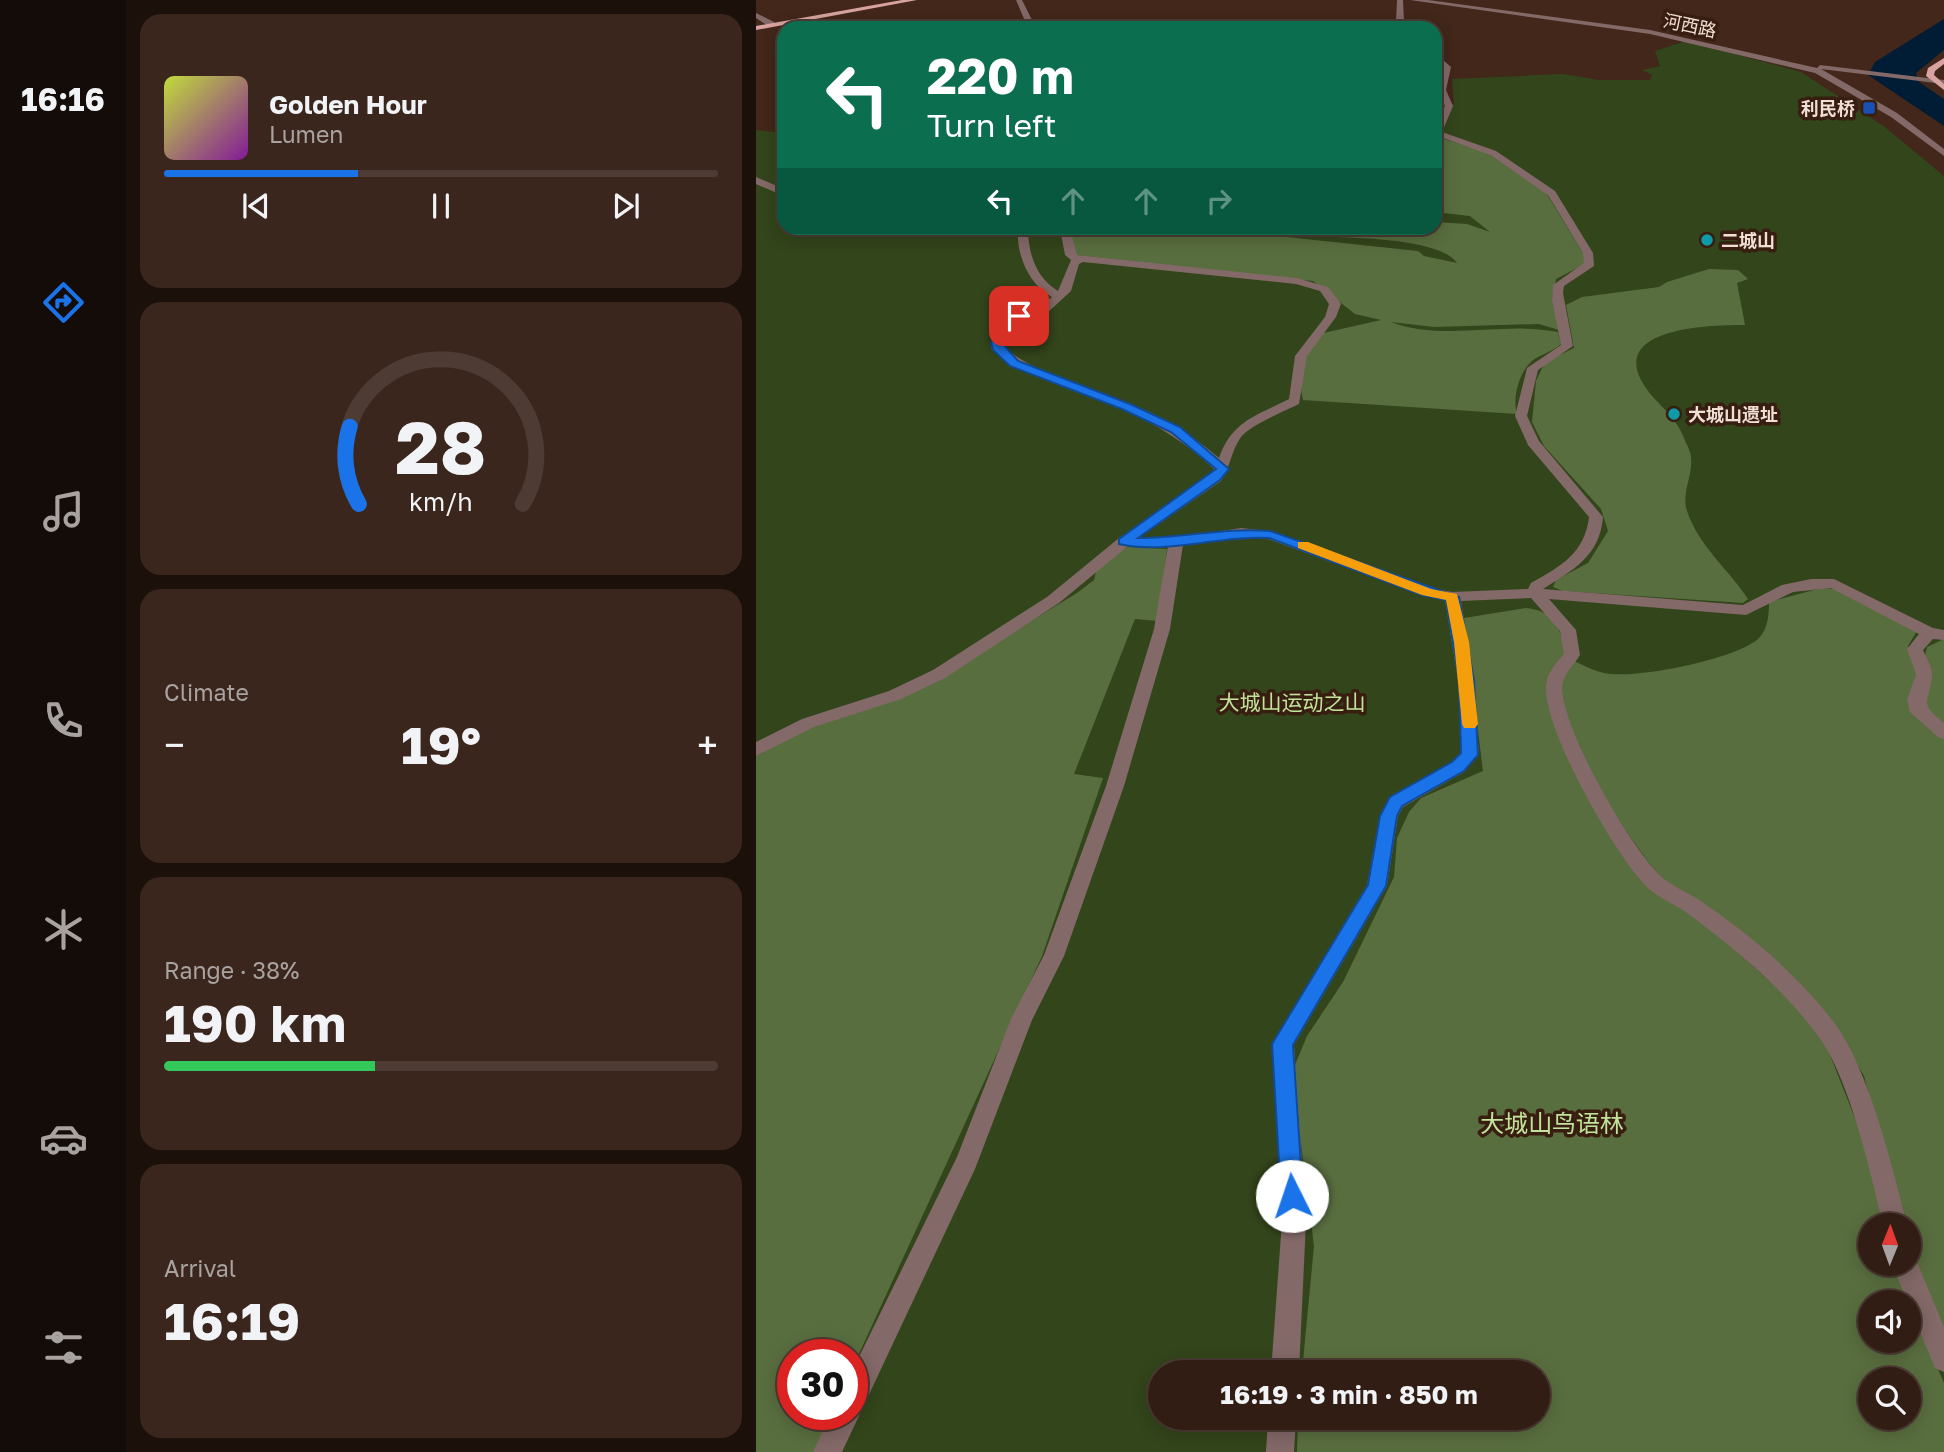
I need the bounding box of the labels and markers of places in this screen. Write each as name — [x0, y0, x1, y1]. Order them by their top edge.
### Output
place label: 利民桥 — [1801, 97, 1855, 119]
marker: 利民桥 — [1861, 100, 1877, 116]
place label: 二城山 — [1721, 229, 1775, 251]
marker: 二城山 — [1699, 232, 1715, 248]
pin — [989, 286, 1049, 346]
place label: 大城山遗址 — [1688, 403, 1778, 425]
marker: 大城山遗址 — [1666, 406, 1682, 422]

